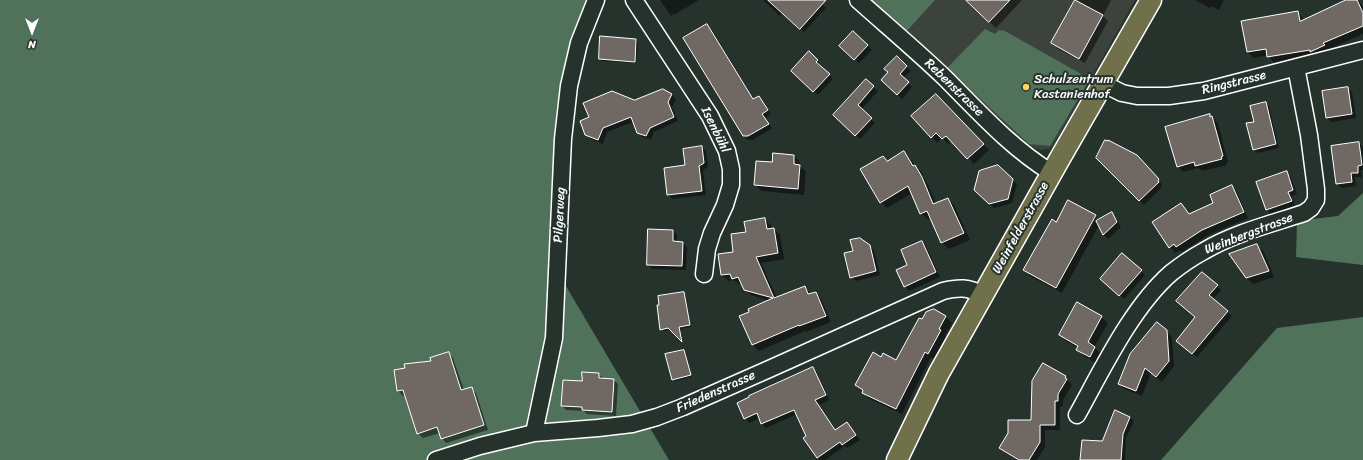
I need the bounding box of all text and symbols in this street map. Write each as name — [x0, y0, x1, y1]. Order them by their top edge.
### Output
north arrow — [12, 12, 52, 52]
text: N — [28, 35, 36, 54]
street label: Rebenstrasse — [921, 56, 987, 120]
street label: Ringstrasse — [1200, 68, 1268, 98]
place label: Schulzentrum Kastanienhof — [1034, 72, 1114, 103]
marker: Schulzentrum Kastanienhof — [1021, 82, 1031, 92]
street label: Isenbühl — [697, 104, 733, 156]
street label: Weinfelderstrasse — [989, 180, 1053, 276]
street label: Pilgerweg — [551, 187, 569, 243]
street label: Weinbergstrasse — [1203, 210, 1295, 258]
street label: Friedenstrasse — [674, 368, 758, 416]

